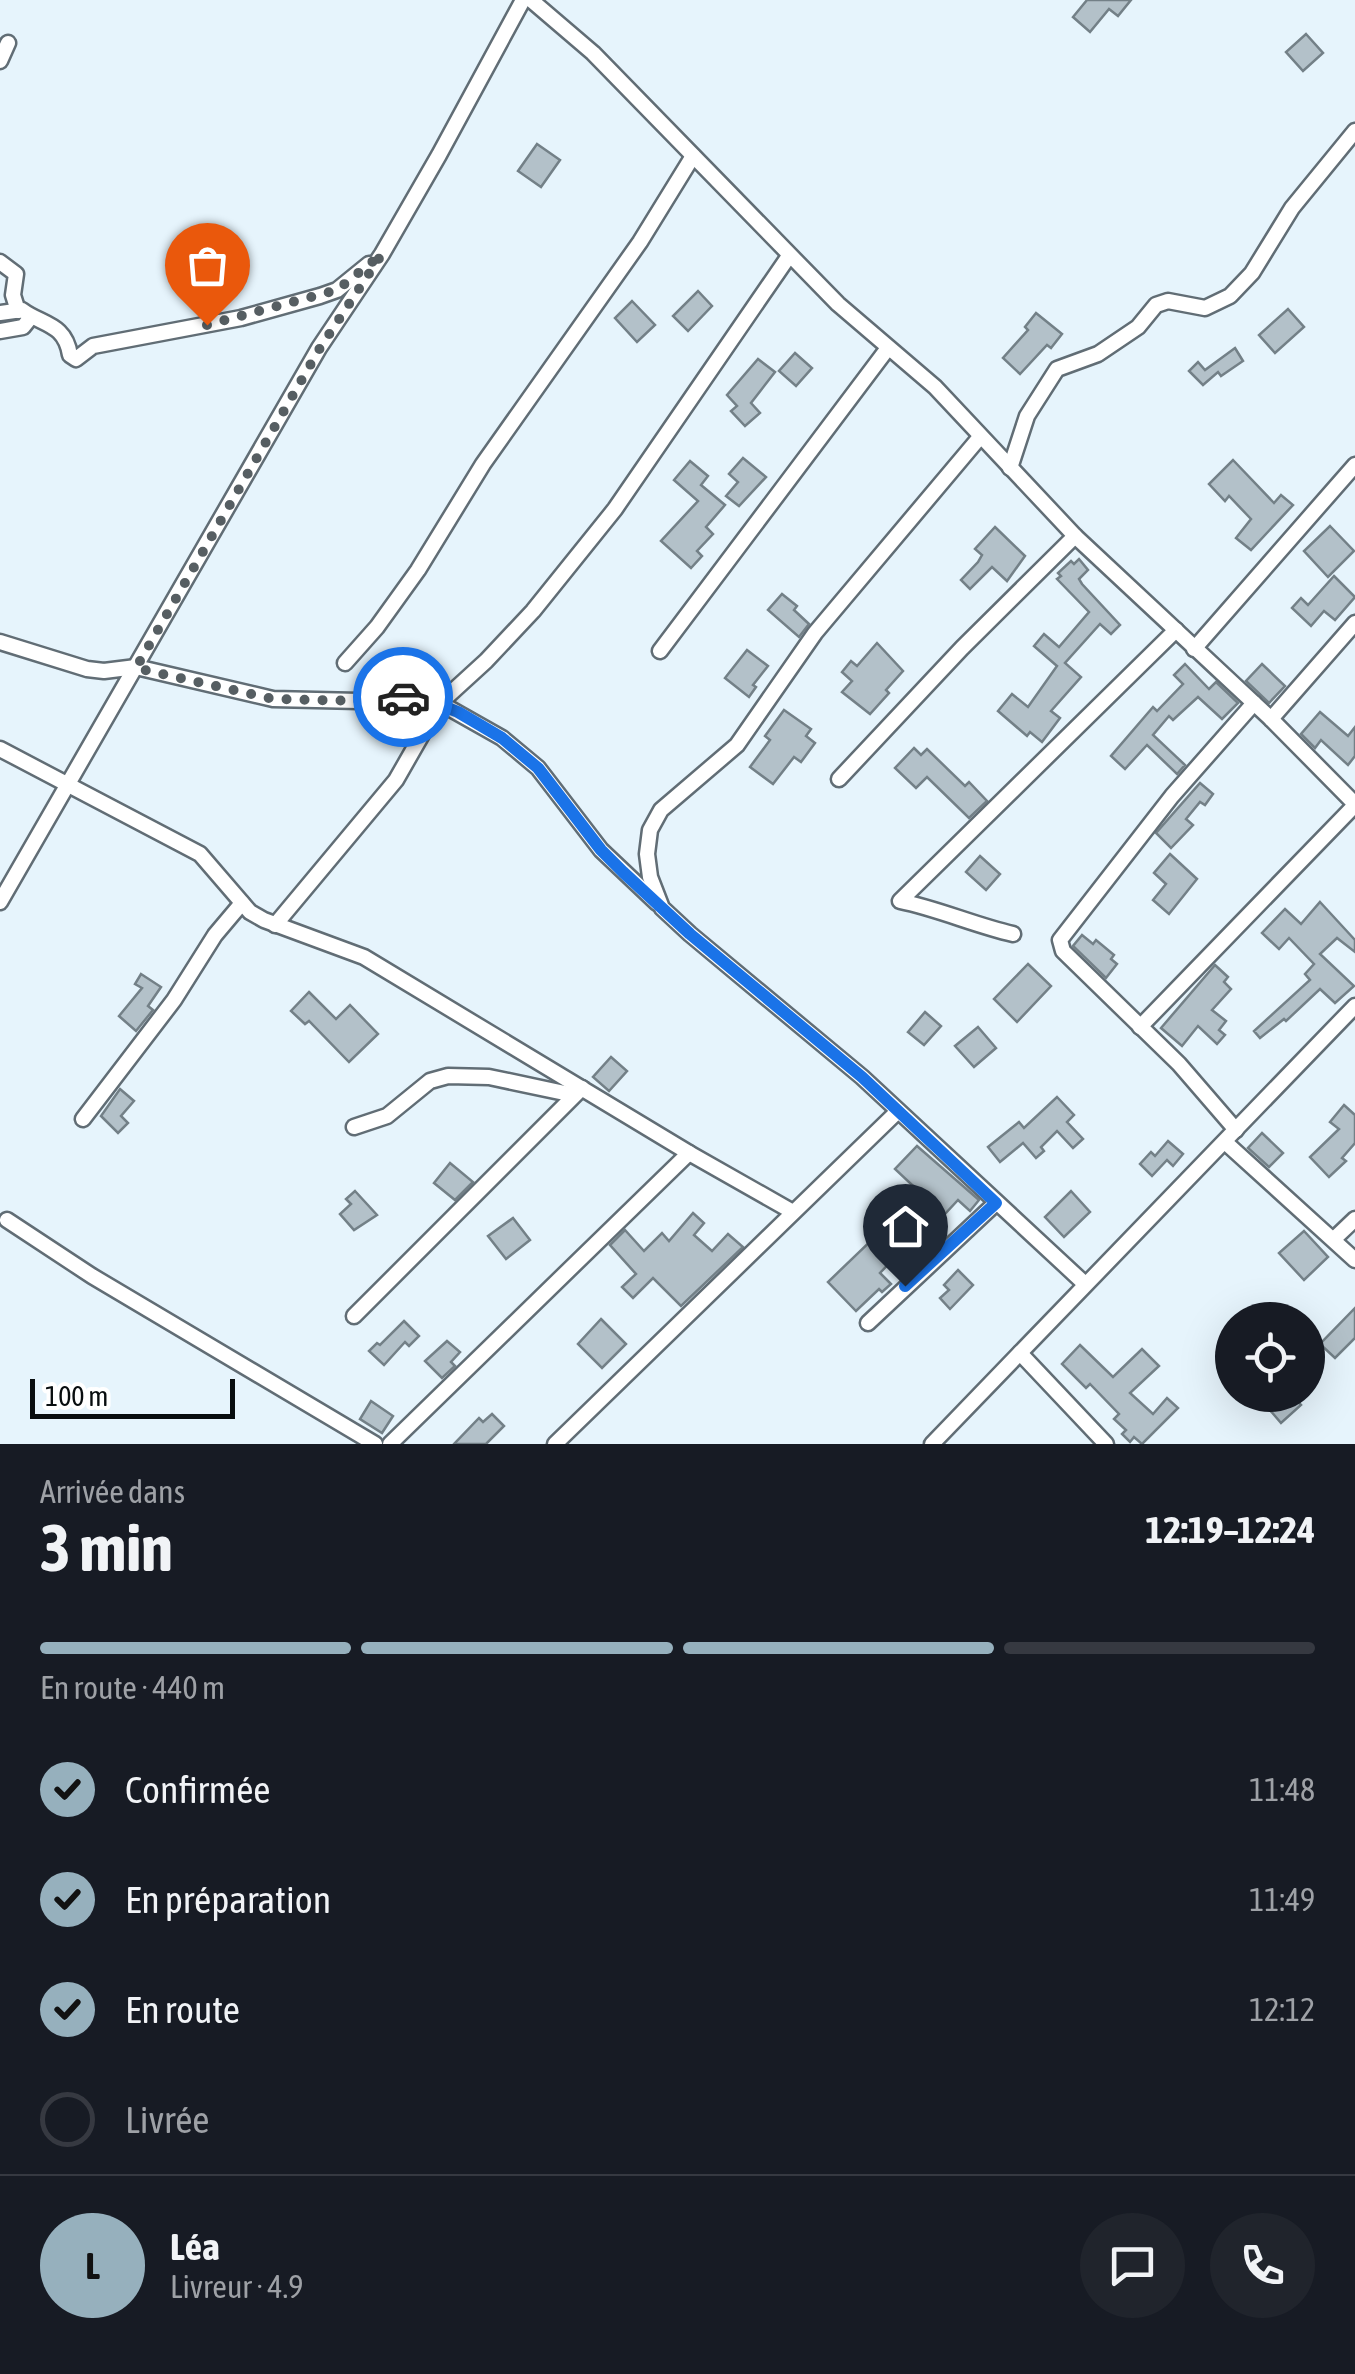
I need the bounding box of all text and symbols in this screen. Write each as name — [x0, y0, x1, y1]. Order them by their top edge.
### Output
pin — [165, 223, 250, 326]
icon: bag — [180, 238, 235, 293]
courier — [353, 647, 453, 747]
icon: car — [376, 670, 431, 725]
pin — [863, 1184, 948, 1287]
icon: home — [878, 1199, 933, 1254]
map controls — [1215, 1302, 1325, 1412]
button: locate — [1215, 1302, 1325, 1412]
scale bar — [30, 1374, 235, 1418]
text: 100 m — [45, 1380, 108, 1412]
text: Arrivée dans — [40, 1473, 185, 1510]
text: 12:19–12:24 — [1145, 1508, 1315, 1551]
text: 3 min — [40, 1510, 173, 1585]
text: En route · 440 m — [40, 1669, 225, 1706]
icon: check — [40, 1762, 95, 1817]
text: Confirmée — [125, 1768, 271, 1811]
text: 11:48 — [1249, 1771, 1315, 1808]
icon: check — [40, 1872, 95, 1927]
text: En préparation — [125, 1878, 331, 1921]
text: 11:49 — [1249, 1881, 1315, 1918]
icon: check — [40, 1982, 95, 2037]
text: En route — [125, 1988, 240, 2031]
text: 12:12 — [1249, 1991, 1315, 2028]
text: Livrée — [125, 2098, 210, 2141]
button: chat — [1080, 2213, 1185, 2318]
button: phone — [1210, 2213, 1315, 2318]
text: Léa — [170, 2225, 220, 2268]
text: L — [85, 2244, 100, 2287]
text: Livreur · 4.9 — [170, 2268, 303, 2305]

